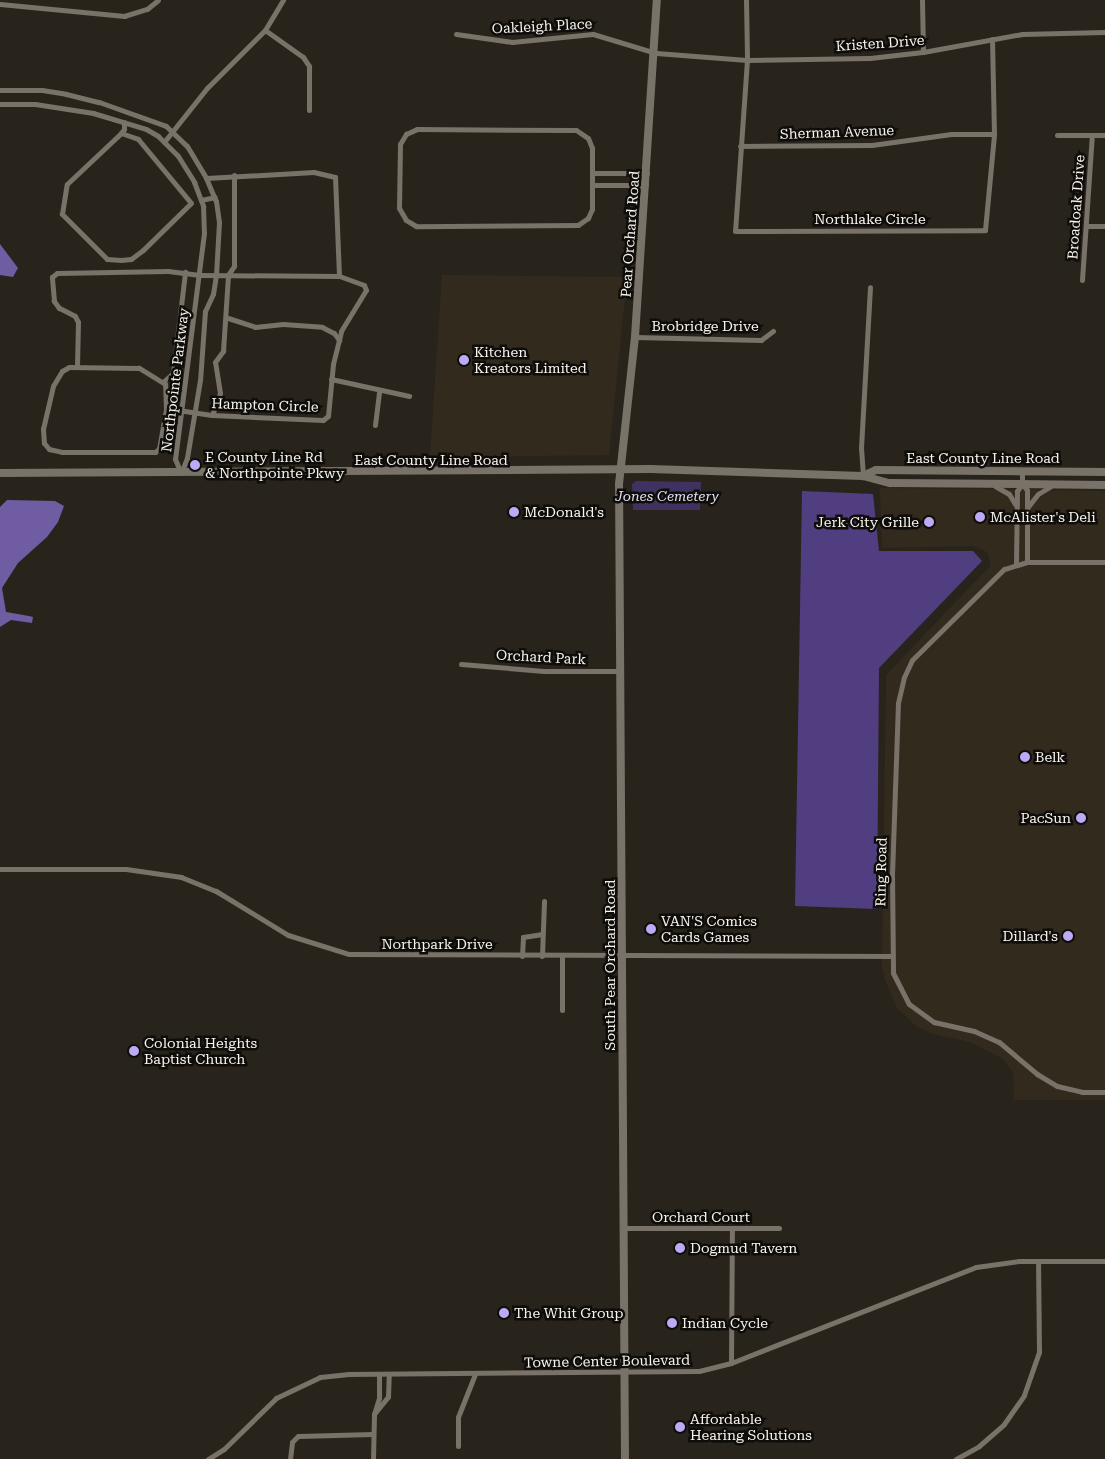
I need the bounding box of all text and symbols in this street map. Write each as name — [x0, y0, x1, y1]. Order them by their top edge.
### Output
street label: Oakleigh Place — [491, 15, 593, 37]
street label: Kristen Drive — [835, 32, 925, 54]
street label: Sherman Avenue — [780, 122, 894, 142]
street label: Broadoak Drive — [1064, 154, 1088, 260]
street label: Pear Orchard Road — [617, 170, 643, 298]
street label: Northlake Circle — [814, 211, 926, 227]
street label: Northpointe Parkway — [158, 307, 192, 453]
street label: Brobridge Drive — [651, 318, 759, 334]
place label: Kitchen Kreators Limited — [474, 344, 587, 377]
marker: Kitchen Kreators Limited — [458, 354, 470, 366]
street label: Hampton Circle — [211, 395, 319, 415]
place label: E County Line Rd & Northpointe Pkwy — [205, 449, 344, 482]
street label: East County Line Road — [906, 450, 1060, 466]
street label: East County Line Road — [354, 452, 508, 468]
marker: E County Line Rd & Northpointe Pkwy — [189, 459, 201, 471]
park label: Jones Cemetery — [615, 488, 719, 504]
place label: McDonald's — [524, 504, 604, 520]
marker: McDonald's — [508, 506, 520, 518]
place label: McAlister's Deli — [990, 509, 1096, 525]
marker: McAlister's Deli — [974, 511, 986, 523]
place label: Jerk City Grille — [816, 514, 919, 530]
marker: Jerk City Grille — [923, 516, 935, 528]
street label: Orchard Park — [496, 646, 586, 668]
place label: Belk — [1035, 749, 1065, 765]
marker: Belk — [1019, 751, 1031, 763]
place label: PacSun — [1021, 810, 1071, 826]
marker: PacSun — [1075, 812, 1087, 824]
street label: Ring Road — [872, 837, 890, 907]
street label: South Pear Orchard Road — [602, 880, 618, 1050]
place label: VAN'S Comics Cards Games — [661, 913, 757, 946]
marker: VAN'S Comics Cards Games — [645, 923, 657, 935]
place label: Dillard's — [1003, 928, 1058, 944]
marker: Dillard's — [1062, 930, 1074, 942]
street label: Northpark Drive — [381, 936, 493, 952]
place label: Colonial Heights Baptist Church — [144, 1035, 257, 1068]
marker: Colonial Heights Baptist Church — [128, 1045, 140, 1057]
street label: Orchard Court — [652, 1209, 750, 1225]
place label: Dogmud Tavern — [690, 1240, 797, 1256]
marker: Dogmud Tavern — [674, 1242, 686, 1254]
place label: The Whit Group — [514, 1305, 623, 1321]
marker: The Whit Group — [498, 1307, 510, 1319]
place label: Indian Cycle — [682, 1315, 768, 1331]
marker: Indian Cycle — [666, 1317, 678, 1329]
street label: Towne Center Boulevard — [524, 1351, 690, 1371]
place label: Affordable Hearing Solutions — [690, 1411, 812, 1444]
marker: Affordable Hearing Solutions — [674, 1421, 686, 1433]

